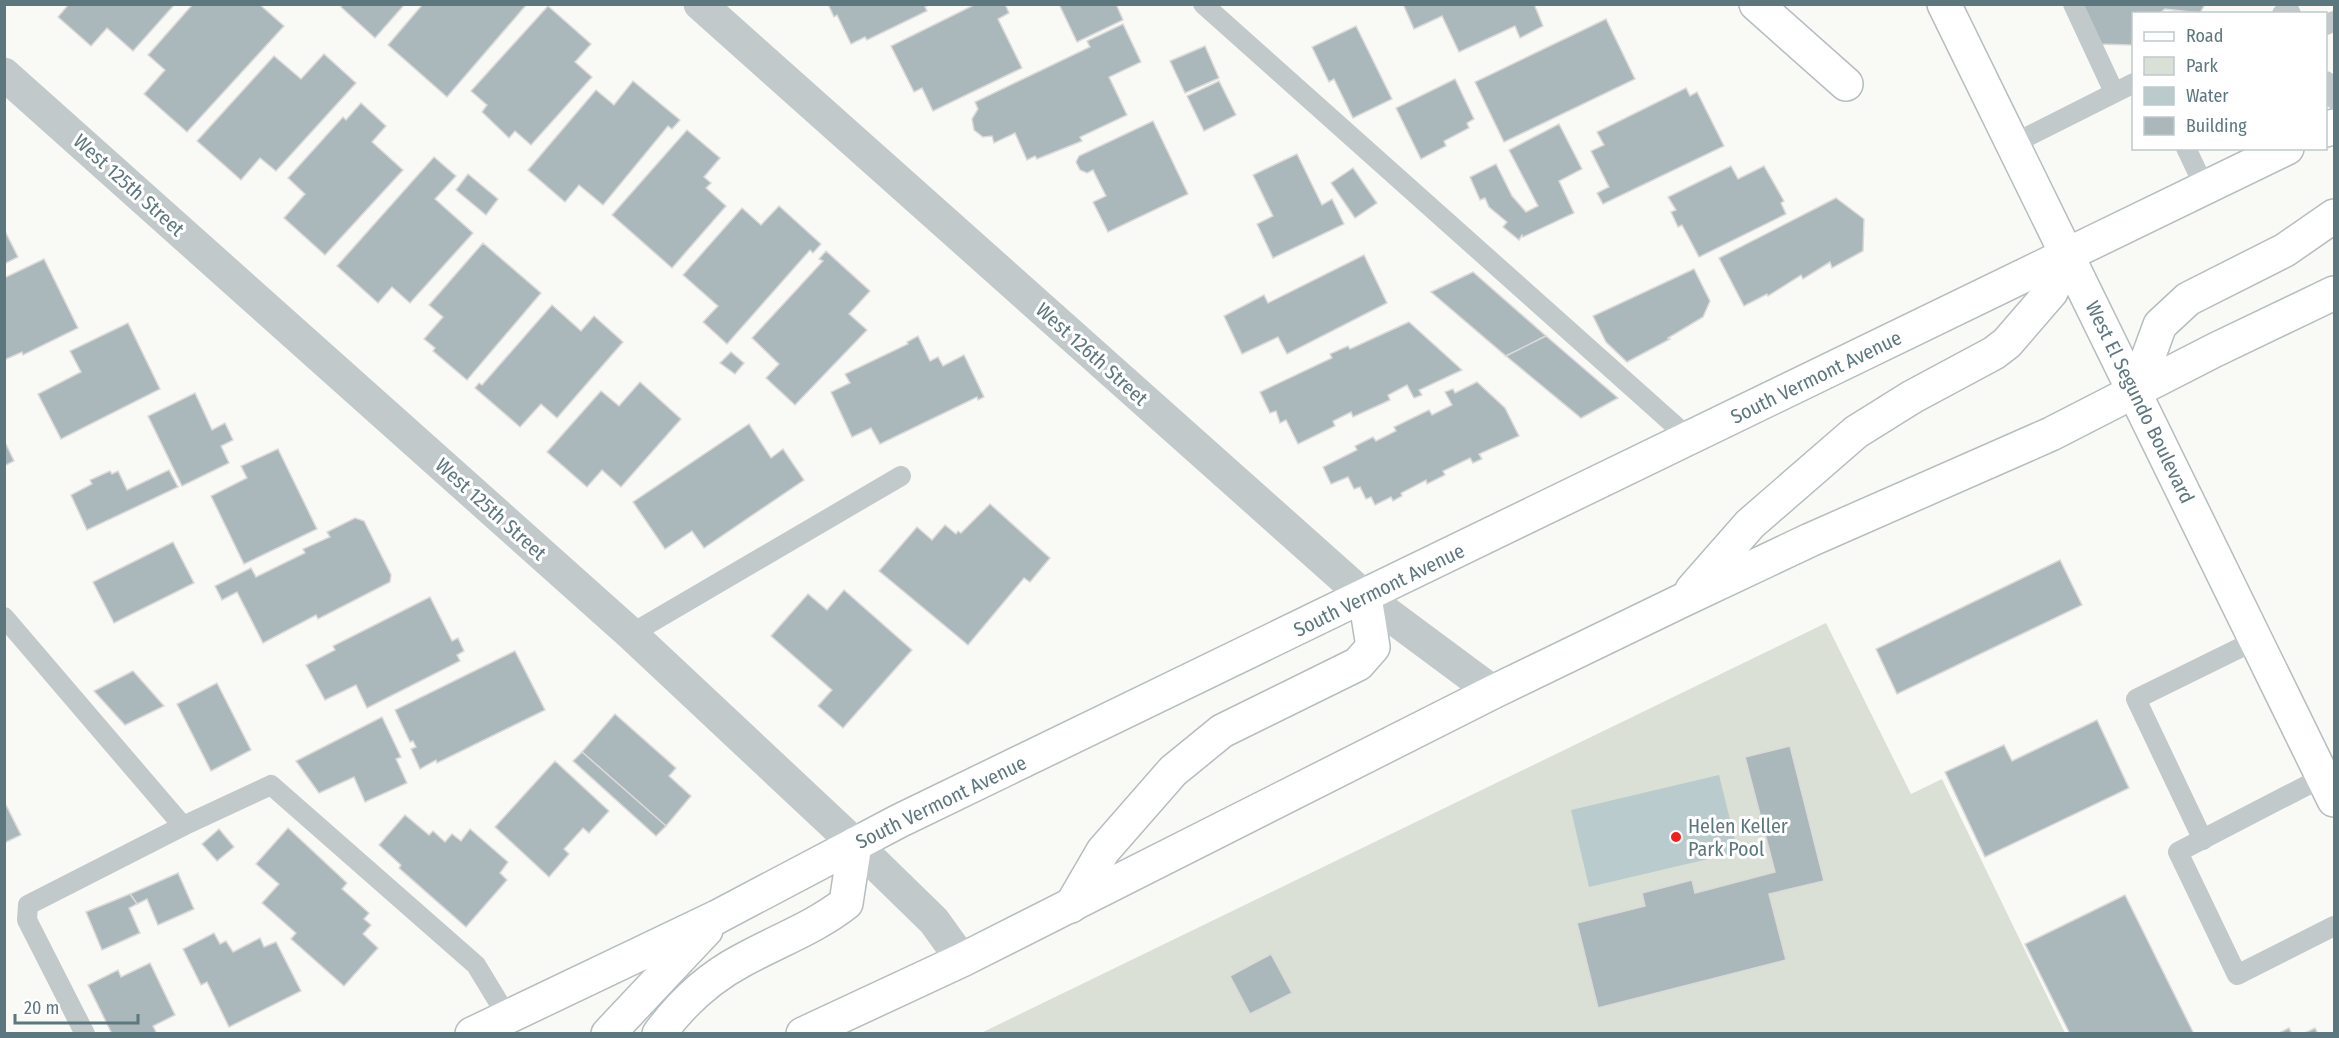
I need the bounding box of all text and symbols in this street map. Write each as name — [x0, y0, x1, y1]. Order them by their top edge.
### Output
legend — [2132, 12, 2327, 150]
text: Road — [2186, 25, 2223, 47]
text: Park — [2186, 55, 2219, 77]
text: Water — [2186, 85, 2229, 107]
text: Building — [2186, 115, 2247, 137]
street label: West 125th Street — [69, 129, 190, 241]
street label: West El Segundo Boulevard — [2081, 297, 2199, 507]
street label: West 126th Street — [1031, 298, 1153, 411]
street label: South Vermont Avenue — [1727, 325, 1905, 429]
street label: West 125th Street — [431, 453, 552, 565]
street label: South Vermont Avenue — [1290, 538, 1468, 642]
street label: South Vermont Avenue — [852, 750, 1030, 854]
place label: Helen Keller Park Pool — [1688, 814, 1788, 861]
marker: Helen Keller Park Pool — [1669, 830, 1683, 844]
scale bar — [15, 987, 138, 1025]
text: 20 m — [24, 997, 59, 1019]

